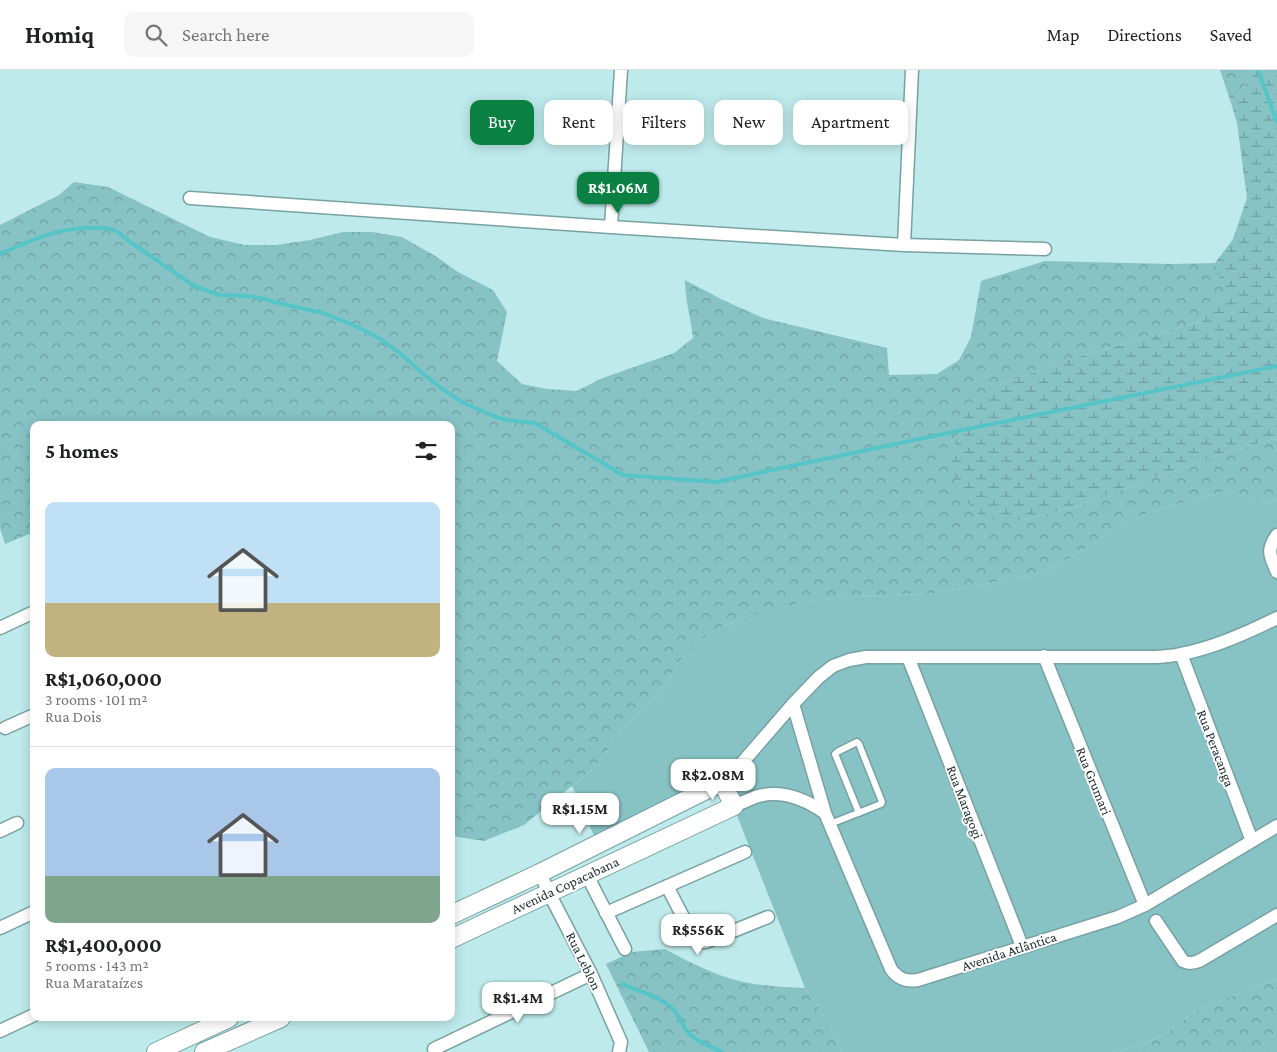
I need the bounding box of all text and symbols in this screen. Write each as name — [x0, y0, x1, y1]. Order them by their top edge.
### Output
search box — [124, 12, 474, 57]
text: Homiq — [25, 21, 94, 48]
icon: search — [142, 21, 170, 49]
text: Search here — [182, 24, 269, 45]
text: Map — [1047, 25, 1079, 45]
text: Directions — [1107, 25, 1182, 45]
text: Saved — [1210, 25, 1252, 45]
chip: Buy — [470, 100, 534, 145]
chip: Rent — [544, 100, 613, 145]
chip: Filters — [623, 100, 704, 145]
chip: New — [714, 100, 783, 145]
chip: Apartment — [793, 100, 908, 145]
pin: R$1.06M — [572, 172, 664, 214]
text: R$1.06M — [588, 179, 648, 196]
icon: filters — [412, 437, 440, 465]
text: 5 homes — [45, 439, 118, 463]
icon: home — [198, 535, 288, 625]
text: R$1,060,000 — [45, 667, 162, 691]
text: 3 rooms · 101 m² — [45, 691, 148, 708]
street label: Rua Peracanga — [1194, 707, 1238, 789]
text: Rua Dois — [45, 708, 102, 725]
street label: Rua Grumari — [1073, 745, 1115, 818]
pin: R$2.08M — [667, 758, 759, 801]
street label: Rua Maragogi — [944, 763, 986, 841]
text: R$2.08M — [682, 766, 744, 783]
pin: R$1.15M — [534, 792, 626, 835]
icon: home — [198, 800, 288, 890]
text: R$1.15M — [552, 800, 608, 817]
street label: Avenida Copacabana — [509, 853, 622, 917]
pin: R$556K — [657, 914, 739, 956]
text: R$556K — [672, 921, 724, 938]
street label: Avenida Atlântica — [960, 928, 1059, 974]
street label: Rua Leblon — [563, 929, 605, 993]
text: R$1,400,000 — [45, 933, 162, 957]
text: 5 rooms · 143 m² — [45, 957, 149, 974]
text: Rua Marataízes — [45, 974, 143, 991]
pin: R$1.4M — [477, 982, 559, 1024]
text: R$1.4M — [493, 989, 543, 1006]

